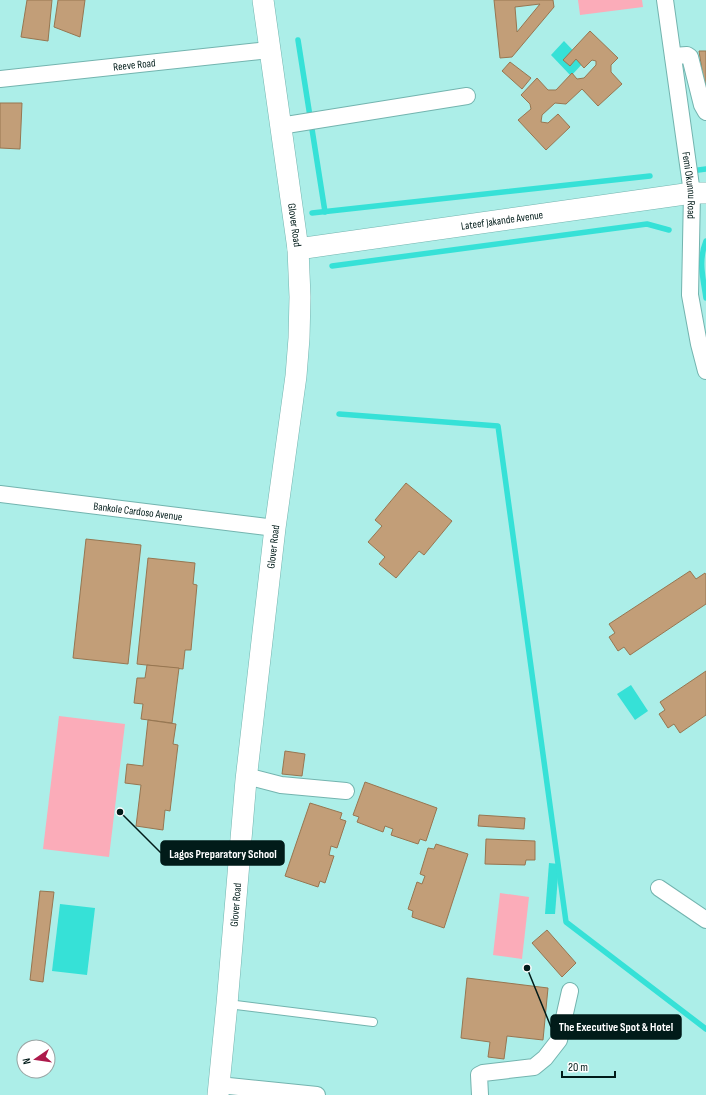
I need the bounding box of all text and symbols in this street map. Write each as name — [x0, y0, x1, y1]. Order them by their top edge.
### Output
street label: Reeve Road — [112, 56, 156, 74]
street label: Femi Okunnu Road — [679, 151, 698, 219]
street label: Glover Road — [285, 202, 304, 248]
street label: Lateef Jakande Avenue — [460, 208, 544, 233]
street label: Bankole Cardoso Avenue — [93, 500, 183, 523]
street label: Glover Road — [264, 524, 282, 569]
callout: Lagos Preparatory School — [161, 841, 284, 865]
text: Lagos Preparatory School — [169, 847, 277, 862]
street label: Glover Road — [228, 882, 244, 927]
callout: The Executive Spot & Hotel — [551, 1015, 681, 1039]
text: The Executive Spot & Hotel — [559, 1020, 673, 1035]
north arrow — [16, 1039, 56, 1079]
scale bar — [562, 1053, 615, 1079]
text: N — [20, 1057, 34, 1065]
text: 20 m — [568, 1060, 588, 1075]

